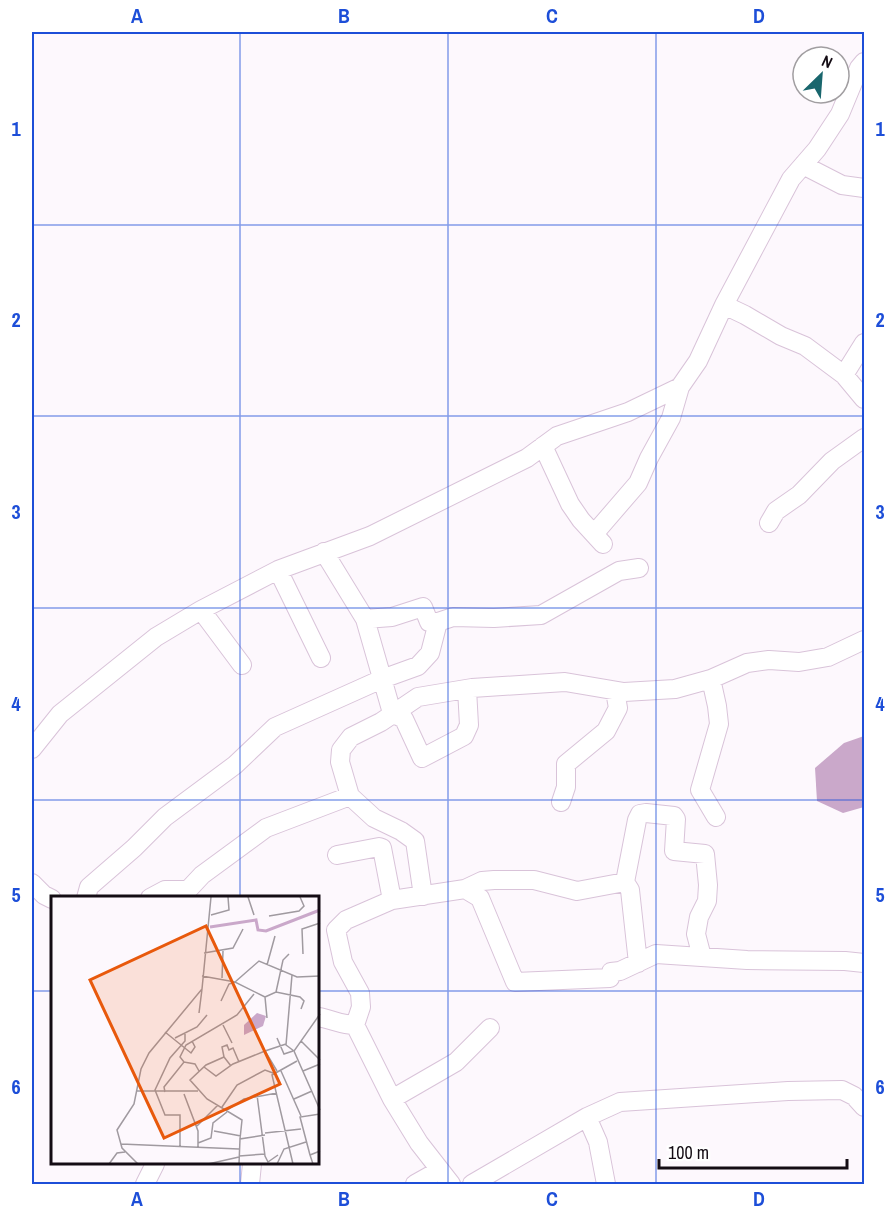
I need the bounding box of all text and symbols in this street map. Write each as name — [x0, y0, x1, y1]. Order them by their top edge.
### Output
text: A — [131, 2, 143, 29]
text: B — [338, 2, 350, 29]
text: C — [546, 2, 558, 29]
text: D — [753, 2, 765, 29]
north arrow — [791, 45, 851, 105]
text: N — [818, 49, 836, 73]
text: 1 — [11, 115, 21, 142]
text: 1 — [875, 115, 885, 142]
text: 2 — [11, 306, 21, 333]
text: 2 — [875, 306, 885, 333]
text: 3 — [11, 498, 21, 525]
text: 3 — [875, 498, 885, 525]
text: 4 — [11, 690, 21, 717]
text: 4 — [875, 690, 885, 717]
text: 5 — [11, 881, 21, 908]
text: 5 — [875, 881, 885, 908]
inset map — [51, 896, 320, 1165]
text: 6 — [11, 1073, 21, 1100]
text: 6 — [875, 1073, 885, 1100]
scale bar — [659, 1132, 846, 1170]
text: 100 m — [668, 1140, 709, 1165]
text: A — [131, 1185, 143, 1212]
text: B — [338, 1185, 350, 1212]
text: C — [546, 1185, 558, 1212]
text: D — [753, 1185, 765, 1212]

